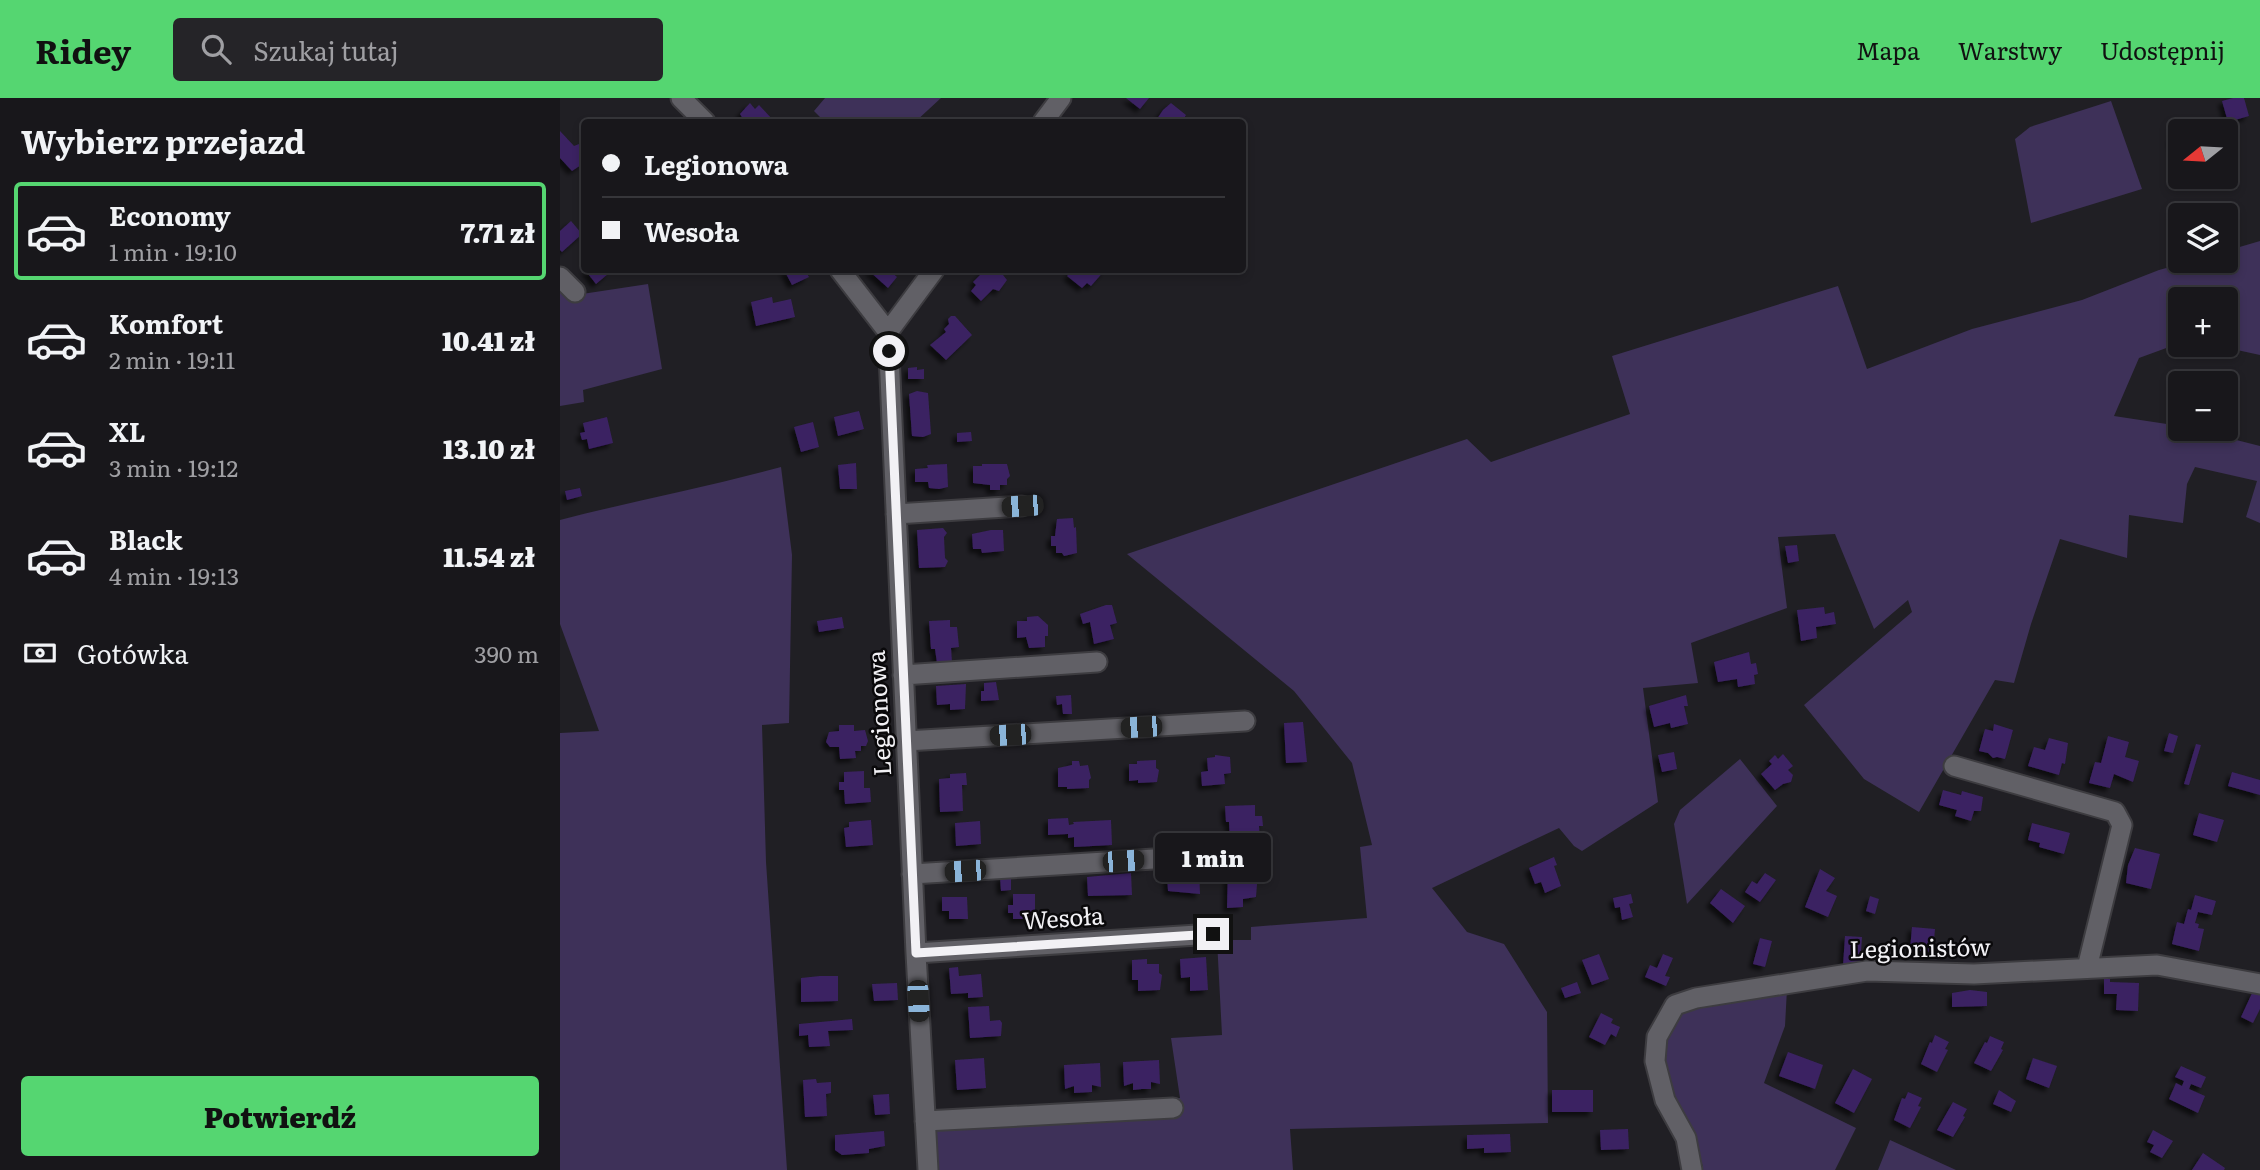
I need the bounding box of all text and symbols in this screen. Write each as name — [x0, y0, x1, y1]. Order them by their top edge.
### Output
search box — [173, 18, 663, 81]
text: Ridey — [35, 25, 131, 74]
icon: search — [197, 30, 235, 68]
text: Szukaj tutaj — [253, 30, 399, 69]
text: Mapa — [1856, 32, 1920, 67]
text: Warstwy — [1958, 32, 2062, 67]
text: Udostępnij — [2100, 32, 2225, 67]
text: Wybierz przejazd — [21, 116, 305, 164]
north arrow — [2168, 119, 2238, 189]
map controls — [2168, 119, 2238, 441]
text: Legionowa — [644, 144, 789, 183]
text: Economy — [109, 195, 231, 234]
icon: car — [25, 200, 88, 263]
button: layers — [2168, 203, 2238, 273]
text: Wesoła — [644, 211, 739, 250]
text: 7.71 zł — [460, 212, 535, 251]
text: 1 min · 19:10 — [109, 234, 237, 268]
button: + — [2168, 287, 2238, 357]
text: Komfort — [109, 303, 223, 342]
icon: car — [25, 308, 88, 371]
text: 10.41 zł — [442, 320, 535, 359]
route start — [873, 335, 905, 367]
text: 2 min · 19:11 — [109, 342, 235, 376]
button: − — [2168, 371, 2238, 441]
text: XL — [109, 411, 146, 450]
icon: car — [25, 416, 88, 479]
text: 13.10 zł — [443, 428, 535, 467]
text: 3 min · 19:12 — [109, 450, 238, 484]
car — [1001, 494, 1044, 518]
text: Black — [109, 519, 183, 558]
icon: car — [25, 524, 88, 587]
text: 11.54 zł — [443, 536, 535, 575]
text: 4 min · 19:13 — [109, 558, 239, 592]
text: Gotówka — [77, 633, 188, 672]
icon: cash — [21, 634, 59, 672]
text: 390 m — [474, 636, 539, 670]
street label: Legionowa — [857, 649, 898, 777]
car — [1120, 715, 1163, 739]
car — [989, 723, 1032, 747]
callout: 1 min — [1155, 832, 1271, 882]
text: 1 min — [1182, 840, 1244, 874]
car — [1102, 849, 1145, 873]
car — [944, 859, 987, 883]
street label: Wesoła — [1021, 896, 1105, 937]
route end — [1197, 918, 1229, 950]
street label: Legionistów — [1849, 928, 1991, 965]
car — [907, 979, 930, 1023]
button: Potwierdź — [21, 1076, 539, 1156]

